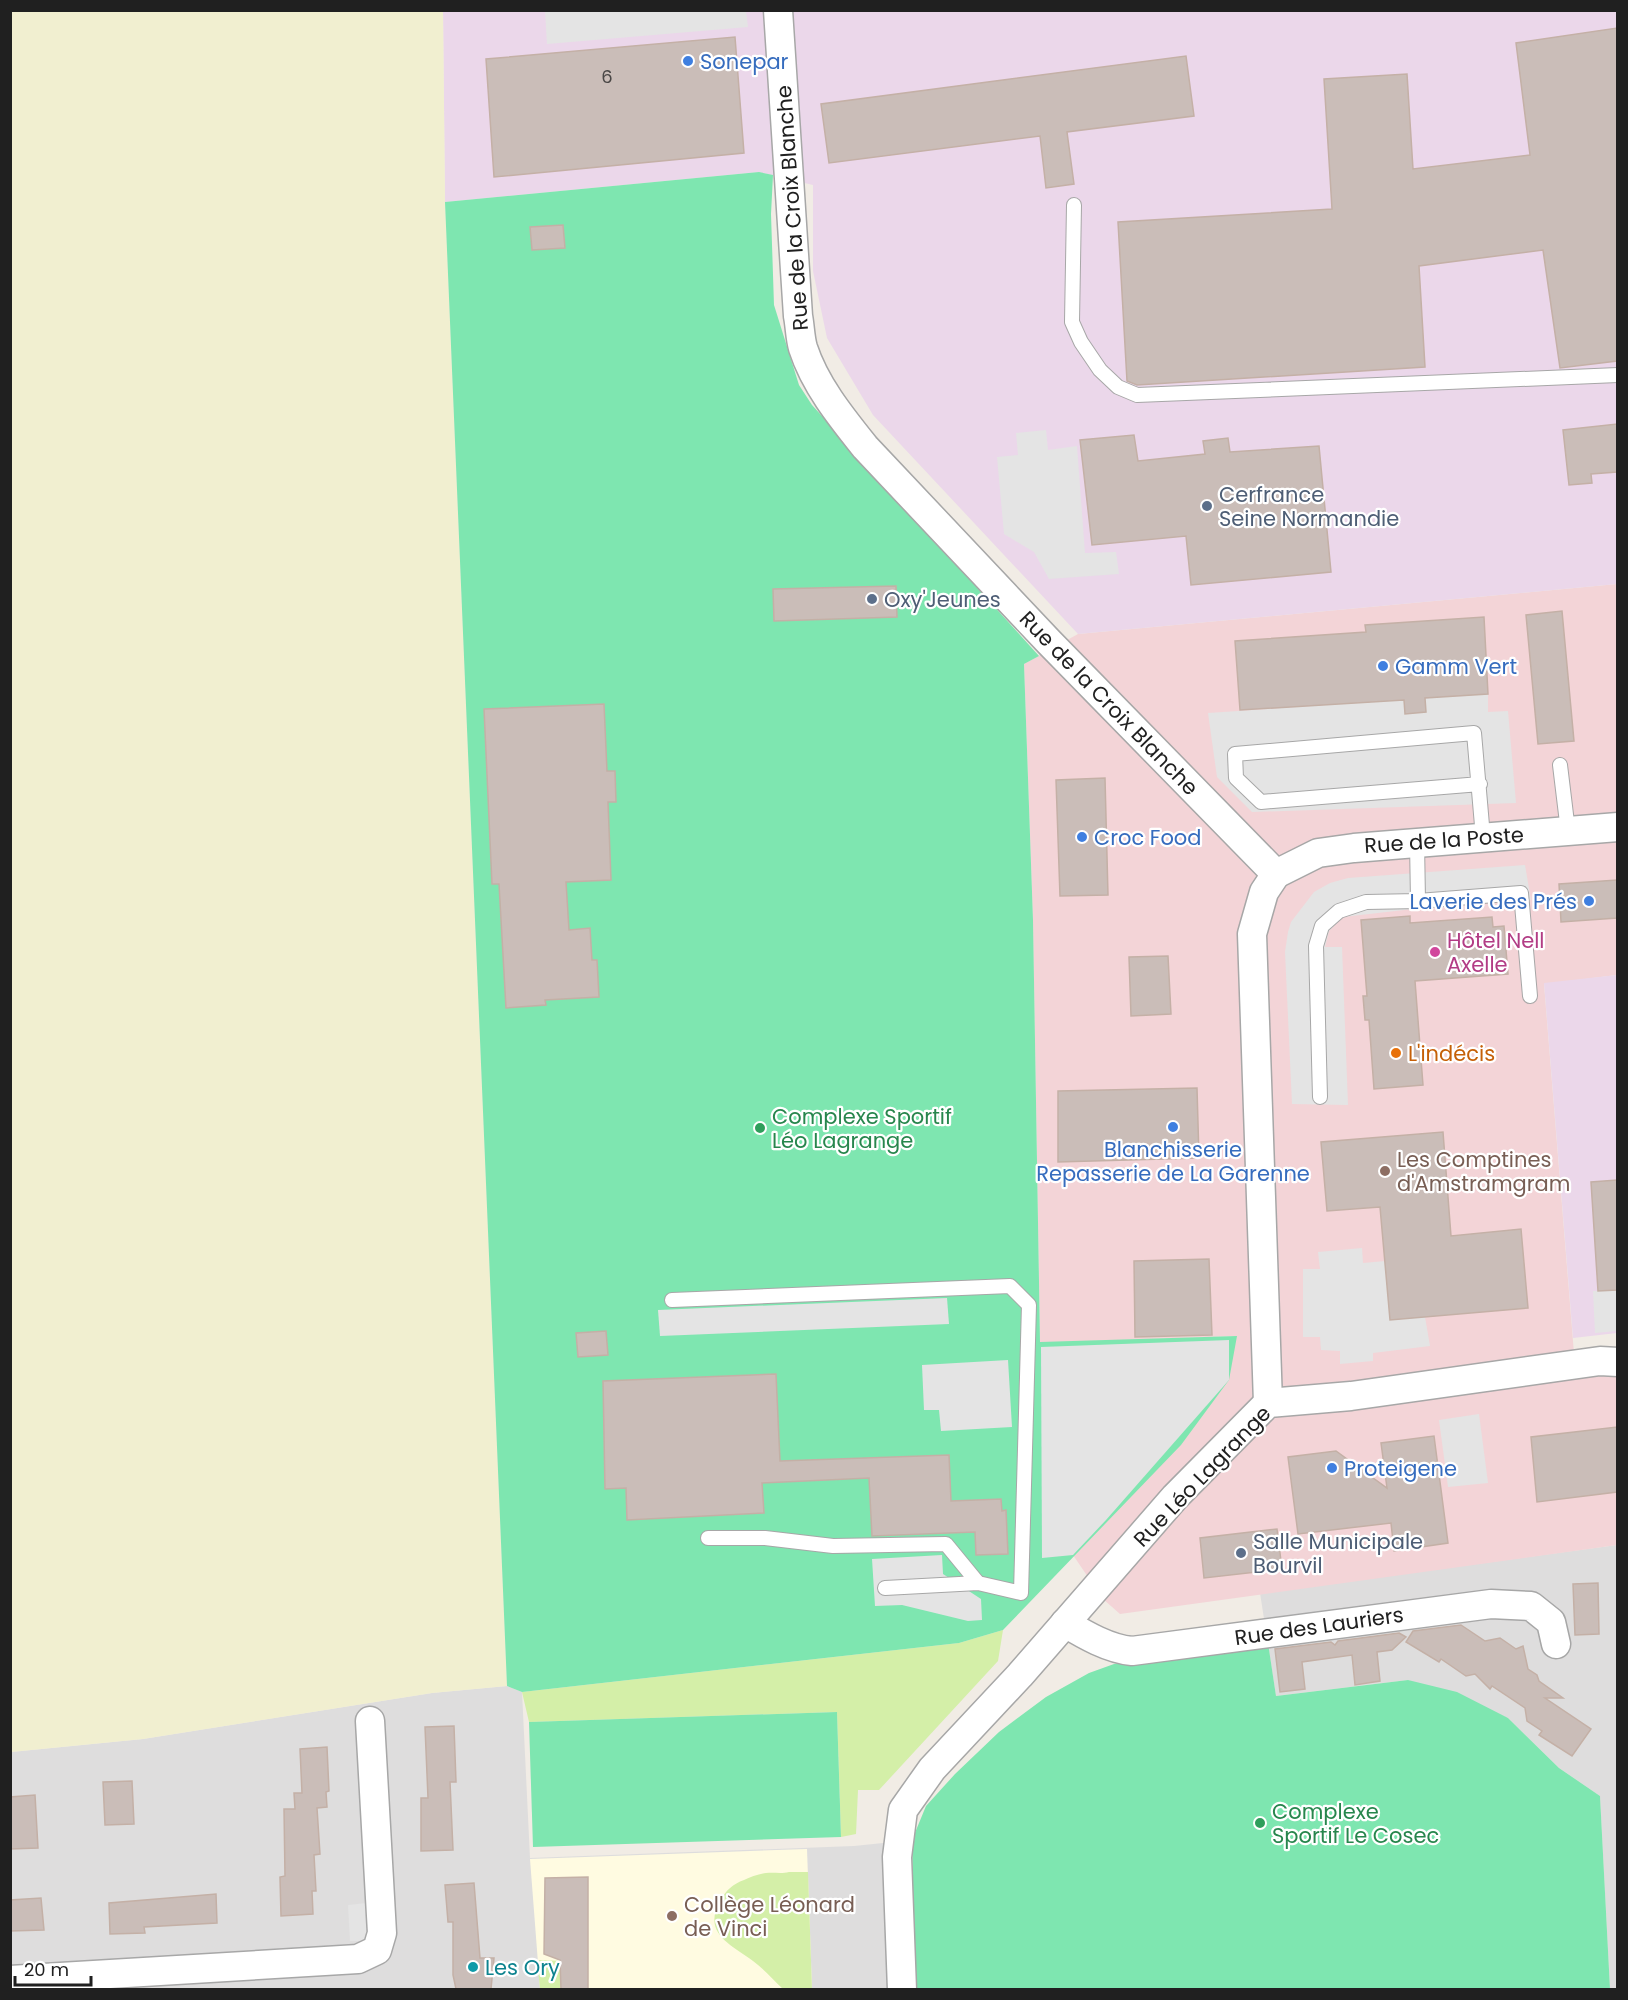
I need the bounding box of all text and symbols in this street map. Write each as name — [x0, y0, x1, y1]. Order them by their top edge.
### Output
place label: Sonepar — [700, 47, 789, 76]
marker: Sonepar — [681, 54, 695, 68]
house number: 6 — [601, 64, 613, 89]
street label: Rue de la Croix Blanche — [769, 84, 815, 332]
place label: Cerfrance Seine Normandie — [1219, 480, 1399, 533]
marker: Cerfrance Seine Normandie — [1200, 499, 1214, 513]
place label: Oxy'Jeunes — [884, 585, 1001, 614]
marker: Oxy'Jeunes — [865, 592, 879, 606]
street label: Rue de la Croix Blanche — [1013, 605, 1205, 801]
place label: Gamm Vert — [1395, 652, 1517, 681]
marker: Gamm Vert — [1376, 659, 1390, 673]
street label: Rue de la Poste — [1363, 820, 1525, 860]
place label: Croc Food — [1094, 823, 1202, 852]
marker: Croc Food — [1075, 830, 1089, 844]
place label: Laverie des Prés — [1410, 887, 1577, 916]
marker: Laverie des Prés — [1582, 894, 1596, 908]
place label: Hôtel Nell Axelle — [1447, 926, 1545, 979]
marker: Hôtel Nell Axelle — [1428, 945, 1442, 959]
place label: L'indécis — [1408, 1039, 1495, 1068]
marker: L'indécis — [1389, 1046, 1403, 1060]
place label: Complexe Sportif Léo Lagrange — [772, 1102, 952, 1155]
marker: Blanchisserie Repasserie de La Garenne — [1166, 1120, 1180, 1134]
marker: Complexe Sportif Léo Lagrange — [753, 1121, 767, 1135]
place label: Blanchisserie Repasserie de La Garenne — [1036, 1135, 1310, 1188]
place label: Les Comptines d'Amstramgram — [1397, 1145, 1570, 1198]
marker: Les Comptines d'Amstramgram — [1378, 1164, 1392, 1178]
street label: Rue Léo Lagrange — [1127, 1399, 1277, 1553]
place label: Proteigene — [1344, 1454, 1457, 1483]
marker: Proteigene — [1325, 1461, 1339, 1475]
place label: Salle Municipale Bourvil — [1253, 1527, 1423, 1580]
marker: Salle Municipale Bourvil — [1234, 1546, 1248, 1560]
street label: Rue des Lauriers — [1233, 1600, 1405, 1652]
place label: Complexe Sportif Le Cosec — [1272, 1797, 1439, 1850]
marker: Complexe Sportif Le Cosec — [1253, 1816, 1267, 1830]
place label: Collège Léonard de Vinci — [684, 1890, 855, 1943]
marker: Collège Léonard de Vinci — [665, 1909, 679, 1923]
scale bar — [15, 1949, 92, 1987]
place label: Les Ory — [485, 1953, 560, 1982]
text: 20 m — [24, 1957, 69, 1982]
marker: Les Ory — [466, 1960, 480, 1974]

